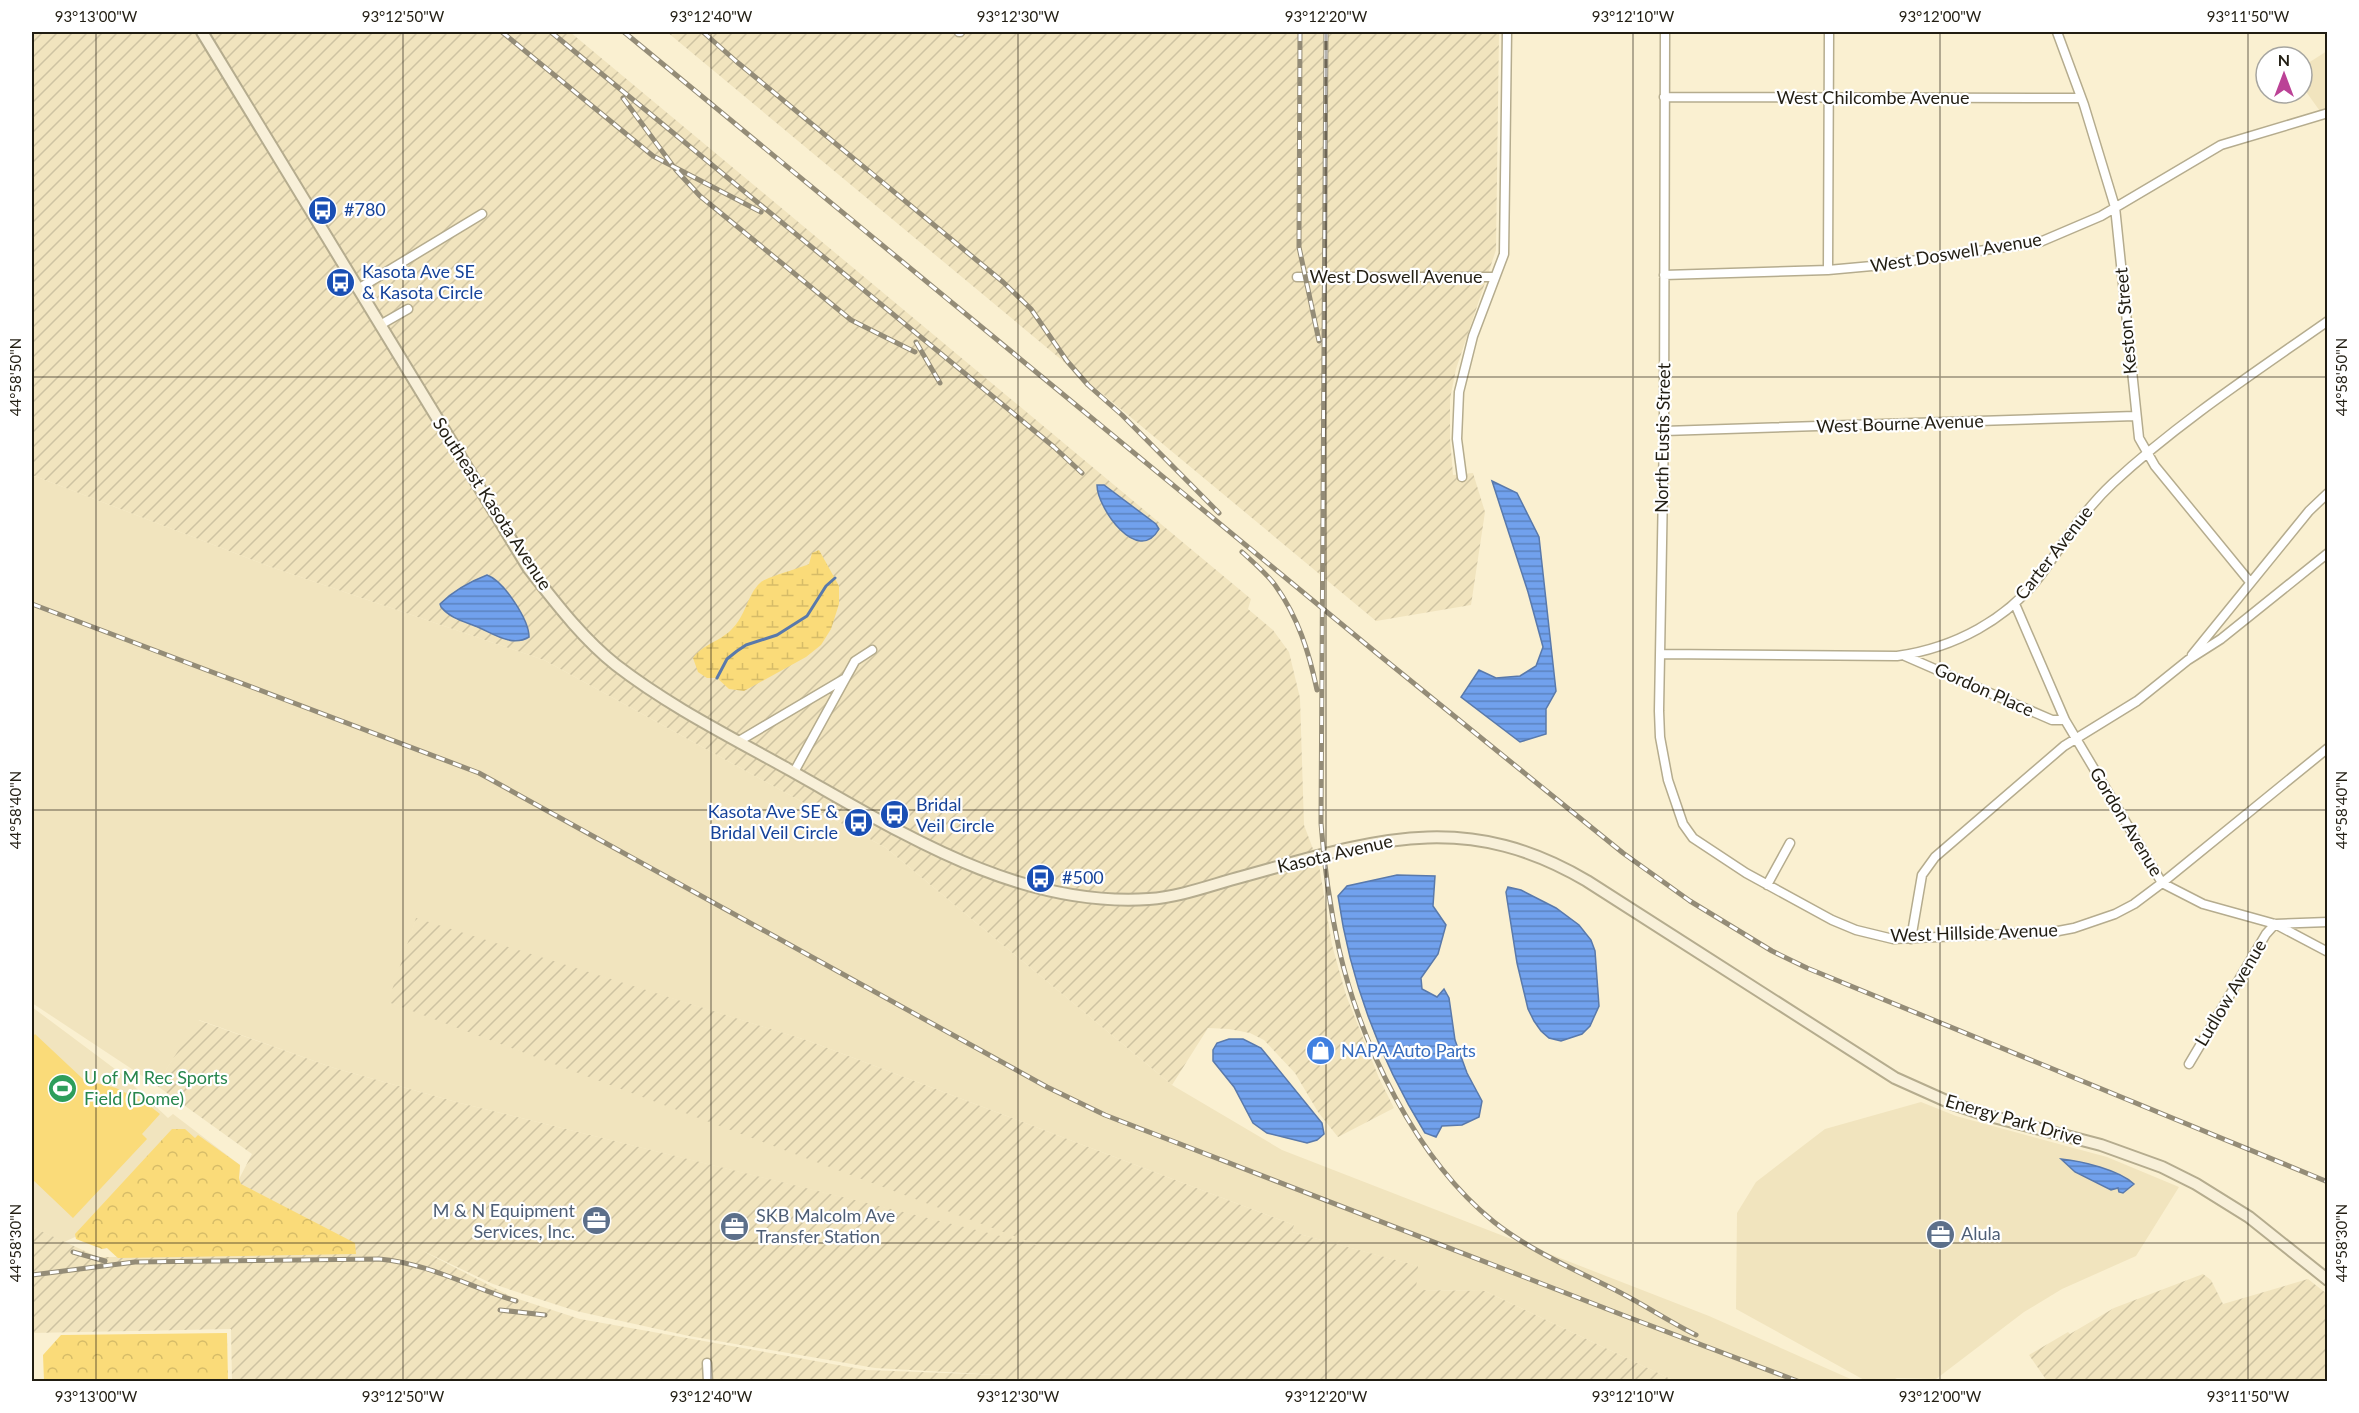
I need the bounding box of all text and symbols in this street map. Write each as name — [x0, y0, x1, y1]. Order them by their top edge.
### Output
text: 93°13'00"W — [55, 7, 138, 25]
text: 93°12'50"W — [362, 7, 445, 25]
text: 93°12'40"W — [670, 7, 753, 25]
text: 93°12'30"W — [977, 7, 1060, 25]
text: 93°12'20"W — [1285, 7, 1368, 25]
text: 93°12'10"W — [1592, 7, 1675, 25]
text: 93°12'00"W — [1899, 7, 1982, 25]
text: 93°11'50"W — [2207, 7, 2290, 25]
north arrow — [2254, 45, 2314, 105]
text: N — [2278, 50, 2290, 69]
street label: West Chilcombe Avenue — [1776, 86, 1970, 108]
bus stop icon: #780 — [307, 194, 339, 226]
place label: #780 — [344, 198, 386, 220]
street label: West Doswell Avenue — [1869, 228, 2043, 276]
place label: Kasota Ave SE & Kasota Circle — [362, 260, 483, 303]
street label: West Doswell Avenue — [1309, 265, 1483, 287]
bus stop icon: Kasota Ave SE & Kasota Circle — [325, 266, 357, 298]
street label: Keston Street — [2109, 266, 2141, 375]
text: 44°58'50"N — [6, 338, 24, 416]
text: 44°58'50"N — [2332, 338, 2350, 416]
street label: North Eustis Street — [1650, 362, 1674, 513]
street label: West Bourne Avenue — [1816, 409, 1984, 437]
street label: Southeast Kasota Avenue — [429, 413, 557, 594]
street label: Carter Avenue — [2010, 501, 2097, 604]
street label: Gordon Place — [1931, 657, 2037, 721]
street label: Gordon Avenue — [2086, 763, 2168, 880]
text: 44°58'40"N — [6, 771, 24, 849]
text: 44°58'40"N — [2332, 771, 2350, 849]
place label: Bridal Veil Circle — [916, 793, 994, 836]
bus stop icon: Bridal Veil Circle — [879, 799, 911, 831]
place label: Kasota Ave SE & Bridal Veil Circle — [708, 800, 838, 843]
bus stop icon: Kasota Ave SE & Bridal Veil Circle — [843, 806, 875, 838]
street label: Kasota Avenue — [1275, 829, 1395, 877]
bus stop icon: #500 — [1025, 862, 1057, 894]
place label: #500 — [1062, 866, 1104, 888]
street label: West Hillside Avenue — [1890, 918, 2058, 946]
street label: Ludlow Avenue — [2190, 935, 2271, 1050]
shop icon: NAPA Auto Parts — [1304, 1035, 1336, 1067]
place label: NAPA Auto Parts — [1341, 1039, 1476, 1061]
place label: U of M Rec Sports Field (Dome) — [84, 1066, 228, 1109]
sports icon: U of M Rec Sports Field (Dome) — [47, 1072, 79, 1104]
street label: Energy Park Drive — [1943, 1089, 2085, 1149]
place label: M & N Equipment Services, Inc. — [433, 1199, 576, 1242]
text: 44°58'30"N — [6, 1204, 24, 1282]
place label: SKB Malcolm Ave Transfer Station — [756, 1204, 895, 1247]
text: 44°58'30"N — [2332, 1204, 2350, 1282]
office icon: M & N Equipment Services, Inc. — [580, 1205, 612, 1237]
office icon: SKB Malcolm Ave Transfer Station — [719, 1210, 751, 1242]
office icon: Alula — [1924, 1218, 1956, 1250]
place label: Alula — [1961, 1222, 2001, 1244]
text: 93°13'00"W — [55, 1387, 138, 1405]
text: 93°12'50"W — [362, 1387, 445, 1405]
text: 93°12'40"W — [670, 1387, 753, 1405]
text: 93°12'30"W — [977, 1387, 1060, 1405]
text: 93°12'20"W — [1285, 1387, 1368, 1405]
text: 93°12'10"W — [1592, 1387, 1675, 1405]
text: 93°12'00"W — [1899, 1387, 1982, 1405]
text: 93°11'50"W — [2207, 1387, 2290, 1405]

